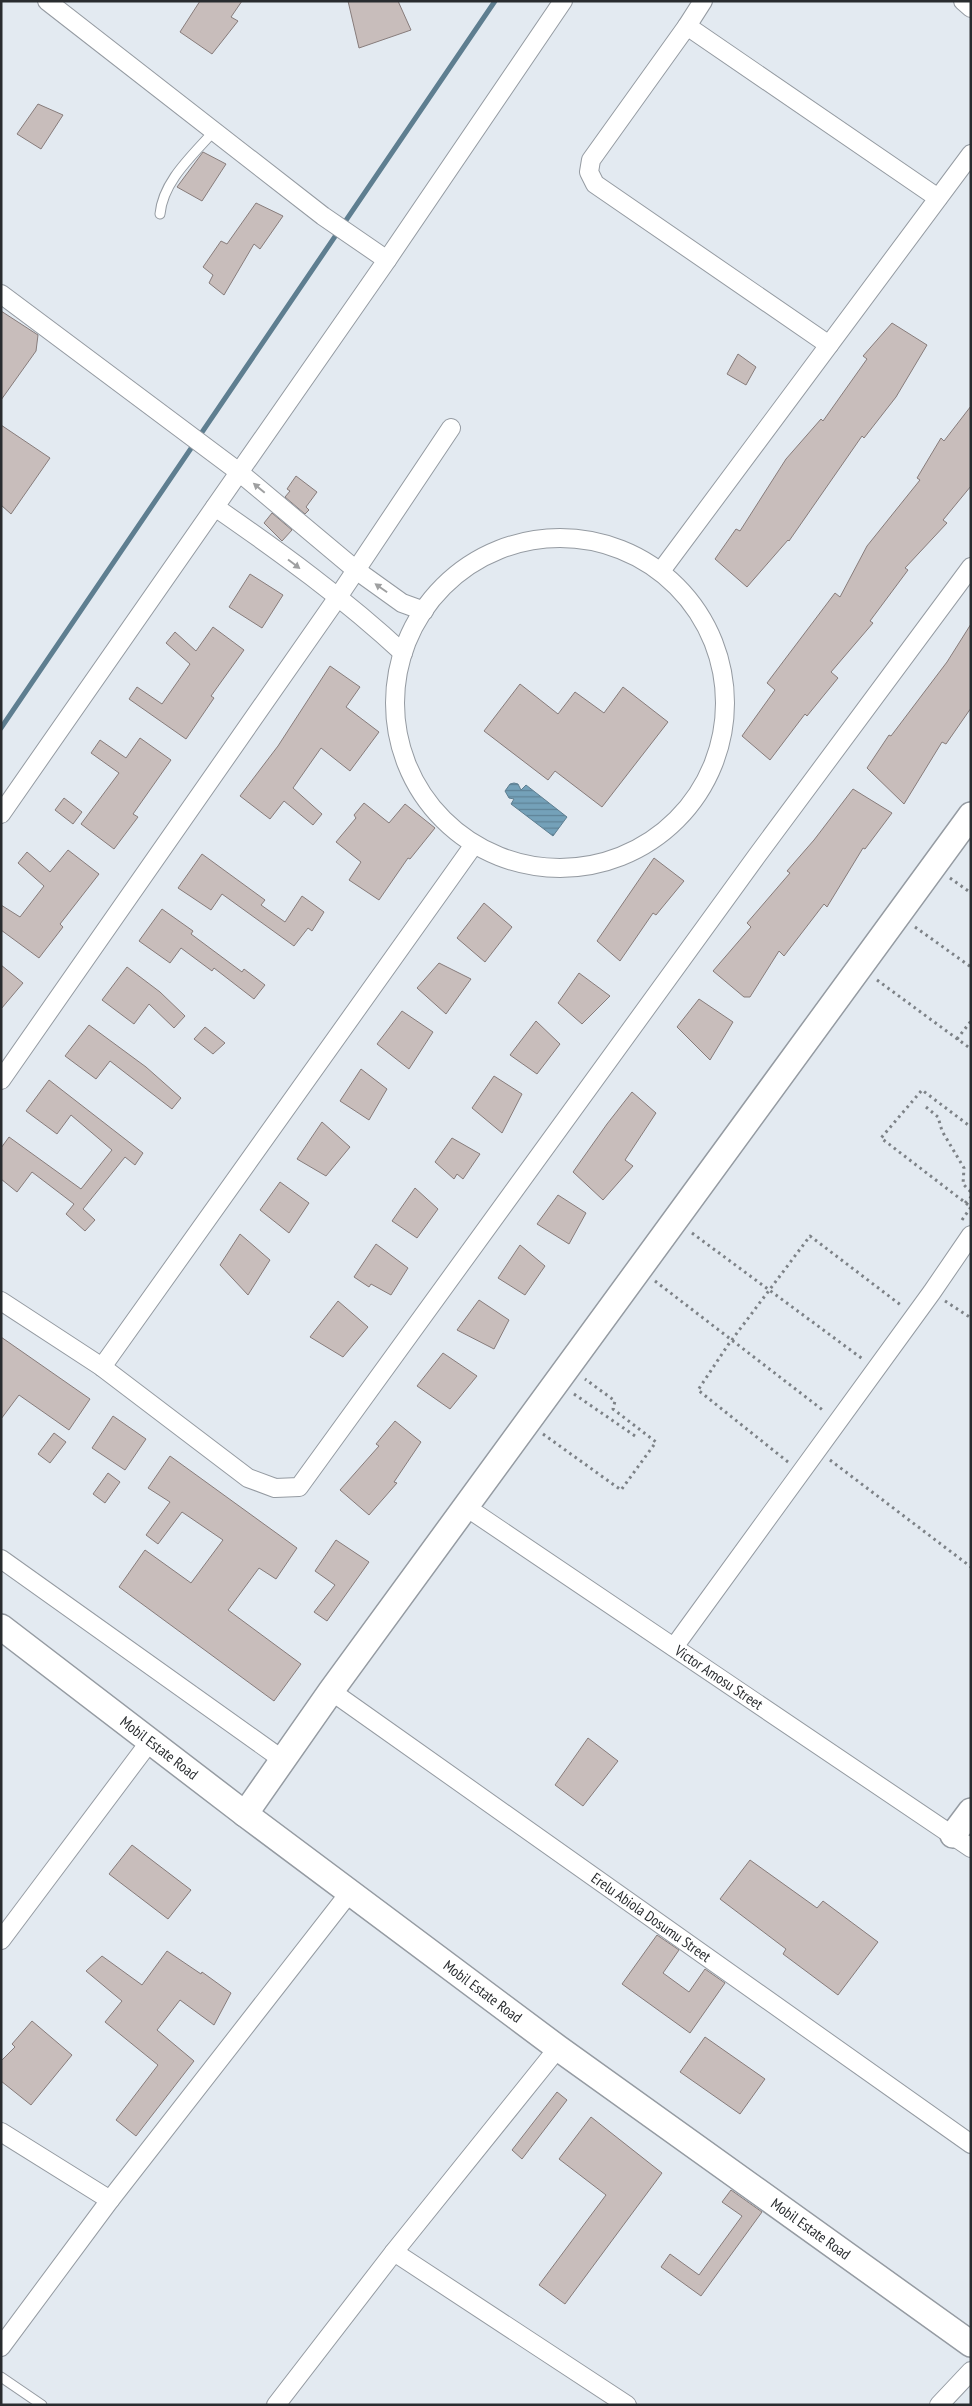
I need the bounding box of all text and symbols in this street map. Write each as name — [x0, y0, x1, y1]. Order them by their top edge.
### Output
one-way arrow — [253, 483, 265, 494]
one-way arrow — [287, 559, 300, 570]
one-way arrow — [375, 583, 388, 594]
street label: Victor Amosu Street — [671, 1640, 767, 1714]
street label: Mobil Estate Road — [116, 1712, 202, 1784]
street label: Erelu Abiola Dosumu Street — [588, 1868, 715, 1966]
street label: Mobil Estate Road — [440, 1956, 526, 2027]
street label: Mobil Estate Road — [767, 2194, 854, 2264]

